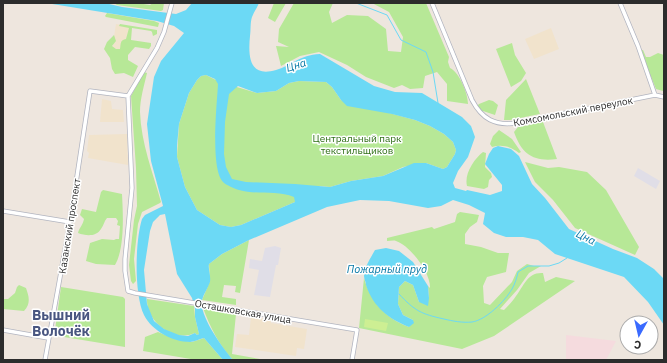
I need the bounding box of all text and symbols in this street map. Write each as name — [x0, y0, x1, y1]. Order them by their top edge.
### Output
water label: Цна — [284, 55, 308, 75]
street label: Комсомольский переулок — [512, 93, 634, 129]
park label: Центральный парк текстильщиков — [312, 132, 402, 157]
street label: Казанский проспект — [56, 177, 83, 275]
water label: Цна — [574, 226, 598, 248]
water label: Пожарный пруд — [347, 262, 427, 276]
street label: Осташковская улица — [194, 297, 293, 326]
district label: Вышний Волочёк — [32, 306, 90, 340]
north arrow — [619, 315, 659, 355]
text: С — [633, 337, 642, 352]

